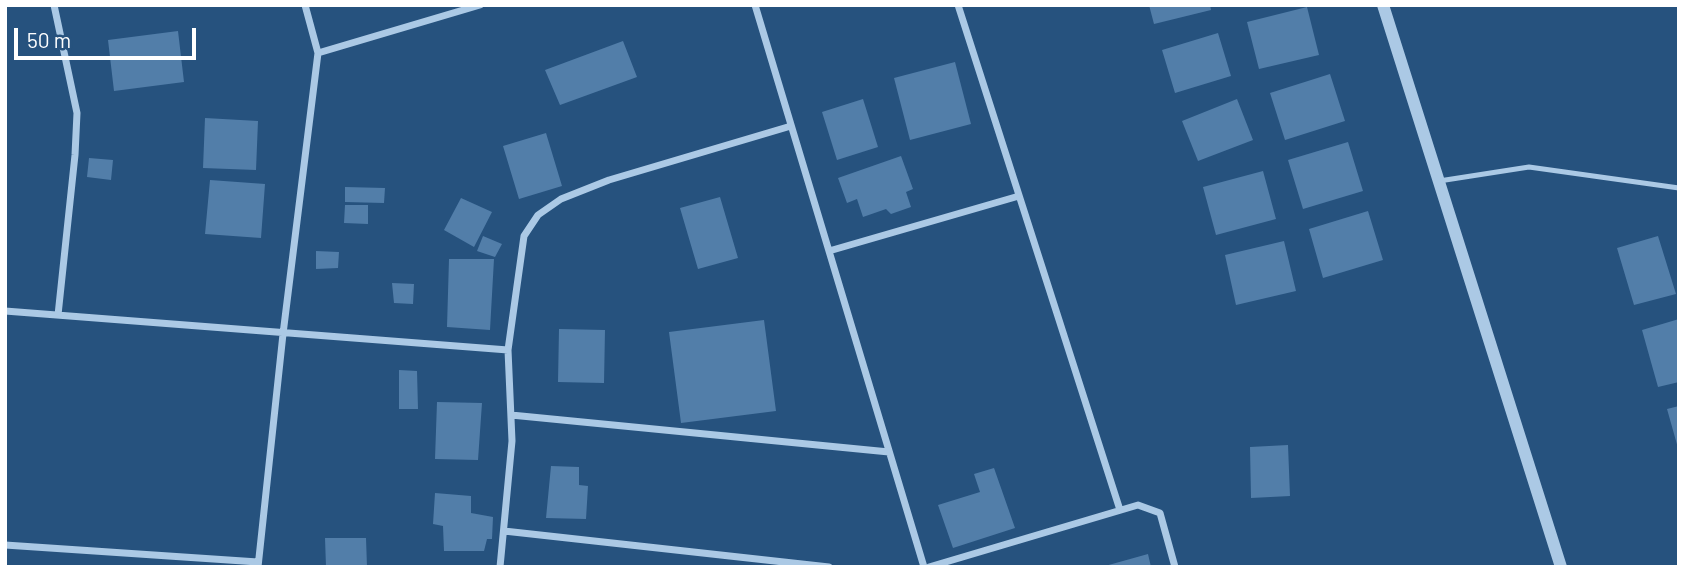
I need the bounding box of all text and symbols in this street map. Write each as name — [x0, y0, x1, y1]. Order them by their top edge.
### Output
scale bar — [18, 14, 200, 58]
text: 50 m — [27, 27, 71, 52]

